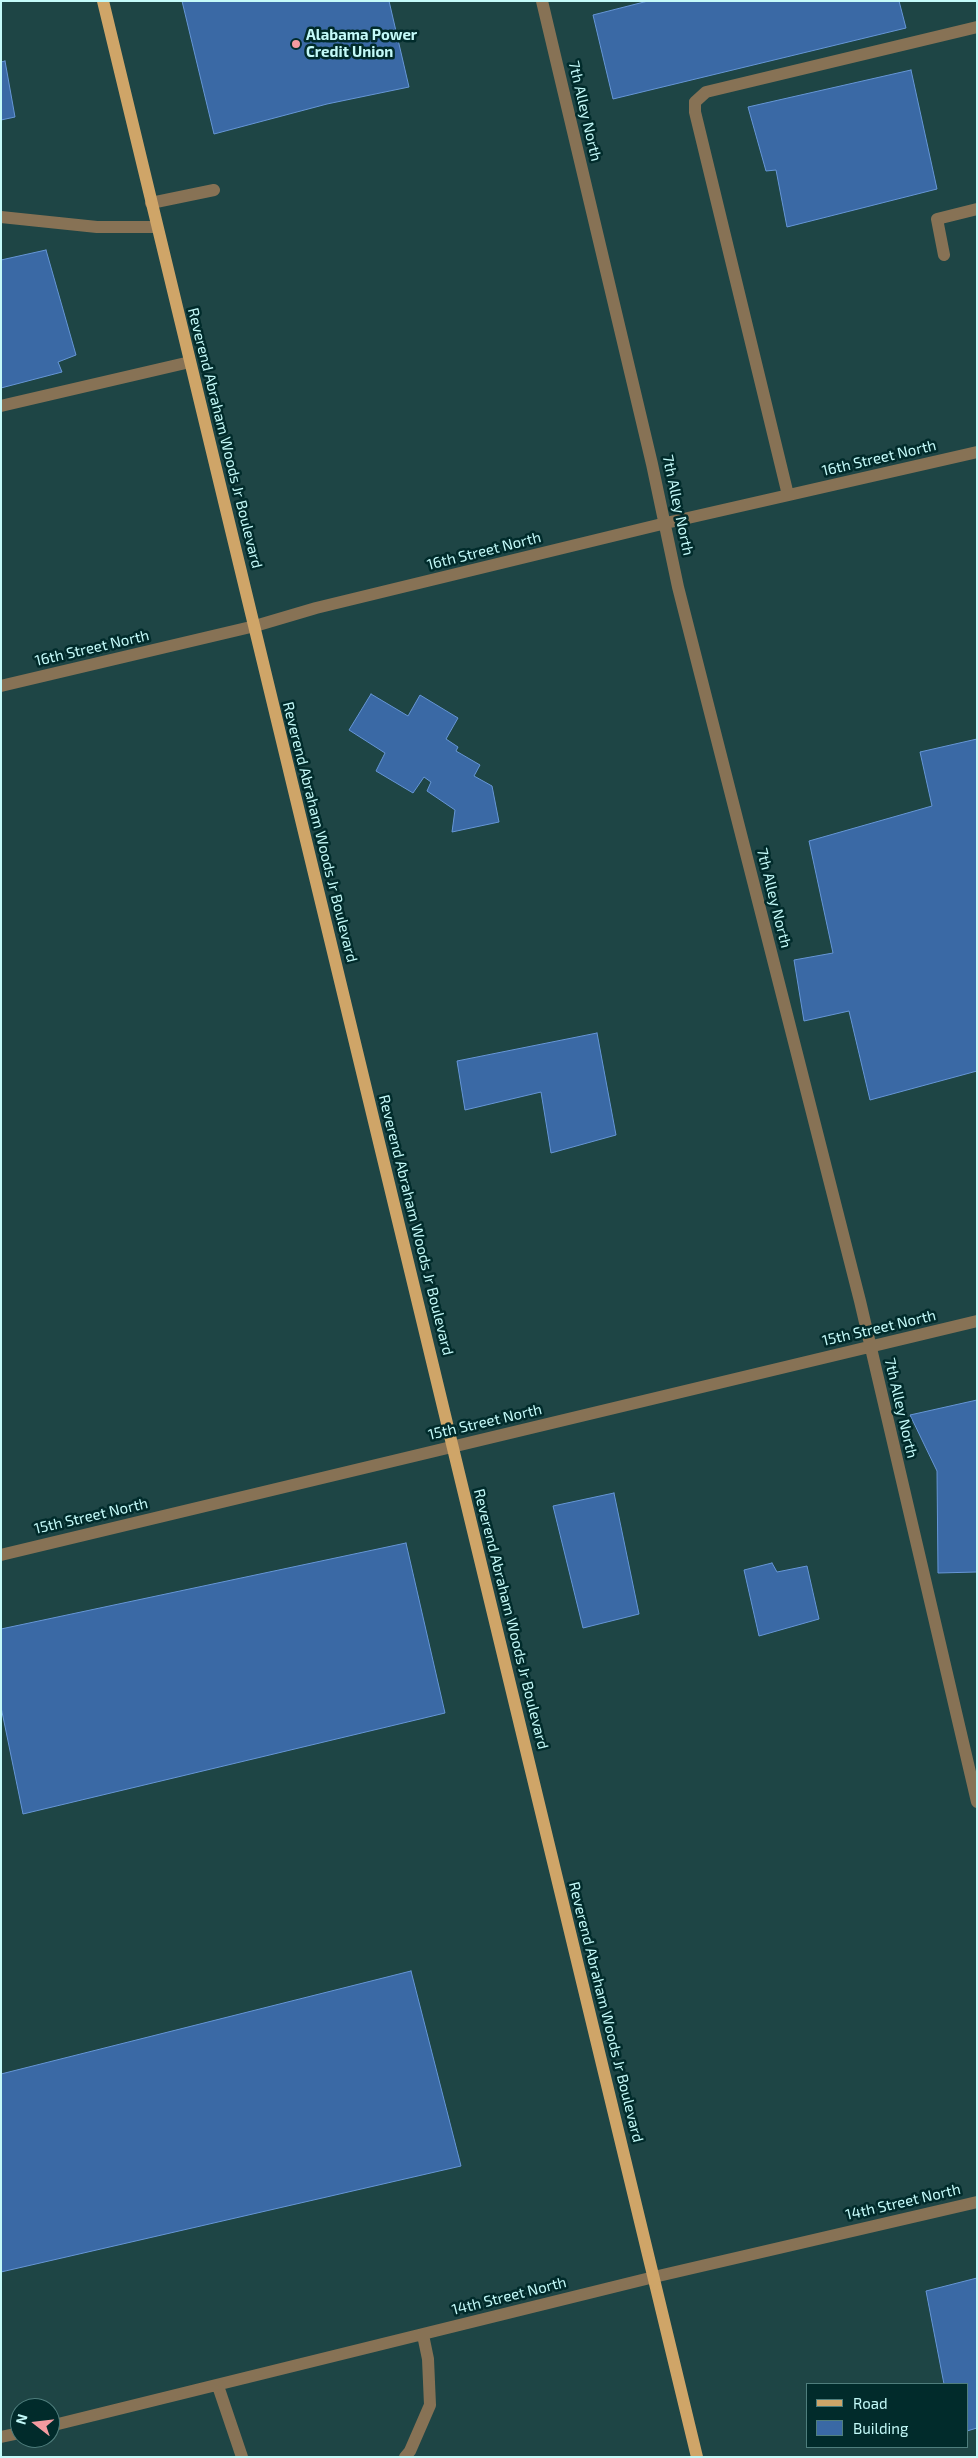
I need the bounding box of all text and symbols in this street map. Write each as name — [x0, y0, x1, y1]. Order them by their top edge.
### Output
place label: Alabama Power Credit Union — [306, 26, 417, 61]
marker: Alabama Power Credit Union — [290, 38, 302, 50]
street label: 7th Alley North — [565, 59, 605, 163]
street label: Reverend Abraham Woods Jr Boulevard — [184, 306, 266, 570]
street label: 16th Street North — [820, 436, 938, 480]
street label: 7th Alley North — [659, 453, 697, 557]
street label: 16th Street North — [425, 528, 543, 574]
street label: 16th Street North — [33, 626, 151, 670]
street label: Reverend Abraham Woods Jr Boulevard — [279, 700, 361, 964]
street label: 7th Alley North — [753, 846, 795, 950]
street label: Reverend Abraham Woods Jr Boulevard — [375, 1093, 457, 1357]
street label: 15th Street North — [820, 1306, 938, 1350]
street label: 7th Alley North — [881, 1356, 921, 1460]
street label: 15th Street North — [426, 1400, 544, 1444]
street label: Reverend Abraham Woods Jr Boulevard — [470, 1487, 552, 1751]
street label: 15th Street North — [32, 1494, 150, 1538]
street label: Reverend Abraham Woods Jr Boulevard — [565, 1880, 647, 2144]
street label: 14th Street North — [844, 2180, 962, 2224]
street label: 14th Street North — [450, 2273, 568, 2319]
legend — [806, 2383, 968, 2448]
text: Road — [853, 2394, 888, 2412]
north arrow — [10, 2398, 60, 2448]
text: N — [11, 2412, 31, 2426]
text: Building — [853, 2419, 908, 2437]

